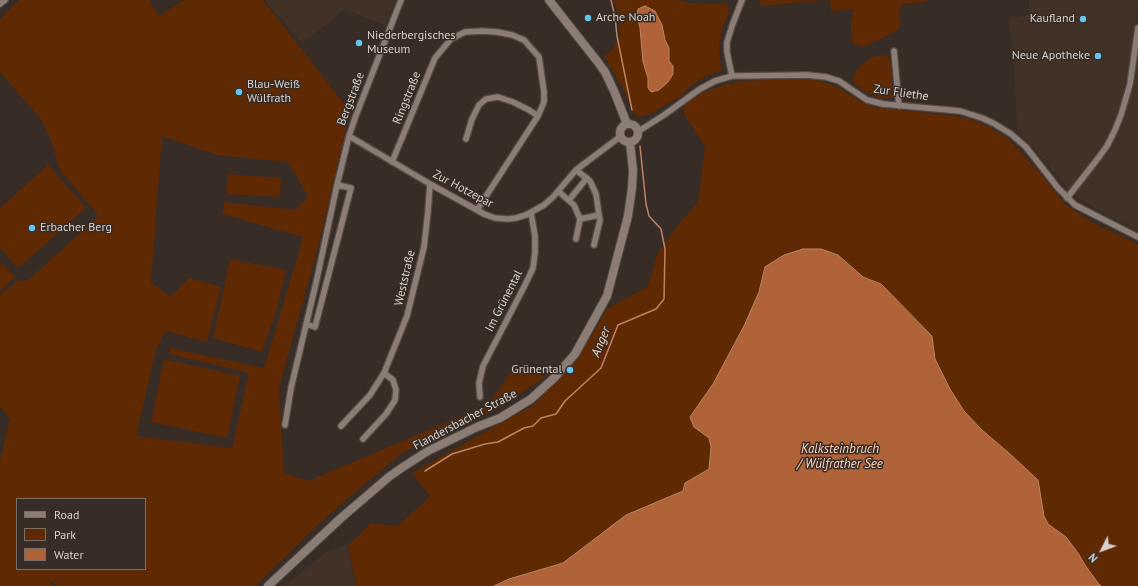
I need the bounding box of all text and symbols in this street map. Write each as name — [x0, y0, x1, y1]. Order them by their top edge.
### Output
place label: Arche Noah — [596, 11, 655, 25]
place label: Kaufland — [1030, 12, 1075, 26]
marker: Arche Noah — [583, 13, 593, 23]
marker: Kaufland — [1078, 14, 1088, 24]
place label: Niederbergisches Museum — [367, 29, 456, 57]
marker: Niederbergisches Museum — [354, 38, 364, 48]
place label: Neue Apotheke — [1012, 49, 1090, 63]
marker: Neue Apotheke — [1093, 51, 1103, 61]
street label: Ringstraße — [390, 69, 424, 127]
street label: Bergstraße — [334, 70, 368, 128]
place label: Blau-Weiß Wülfrath — [247, 78, 300, 106]
street label: Zur Fliethe — [872, 82, 930, 104]
marker: Blau-Weiß Wülfrath — [234, 87, 244, 97]
street label: Zur Hotzepar — [430, 167, 496, 211]
place label: Erbacher Berg — [40, 221, 112, 235]
marker: Erbacher Berg — [27, 223, 37, 233]
street label: Weststraße — [392, 249, 418, 307]
street label: Im Grünental — [482, 268, 526, 334]
water label: Anger — [588, 325, 614, 359]
place label: Grünental — [511, 363, 562, 377]
marker: Grünental — [565, 365, 575, 375]
street label: Flandersbacher Straße — [411, 387, 519, 453]
water label: Kalksteinbruch / Wülfrather See — [797, 441, 883, 472]
legend — [16, 498, 146, 570]
text: Road — [54, 507, 79, 522]
text: Park — [54, 527, 76, 542]
north arrow — [1082, 530, 1122, 570]
text: Water — [54, 547, 84, 562]
text: N — [1085, 551, 1101, 565]

